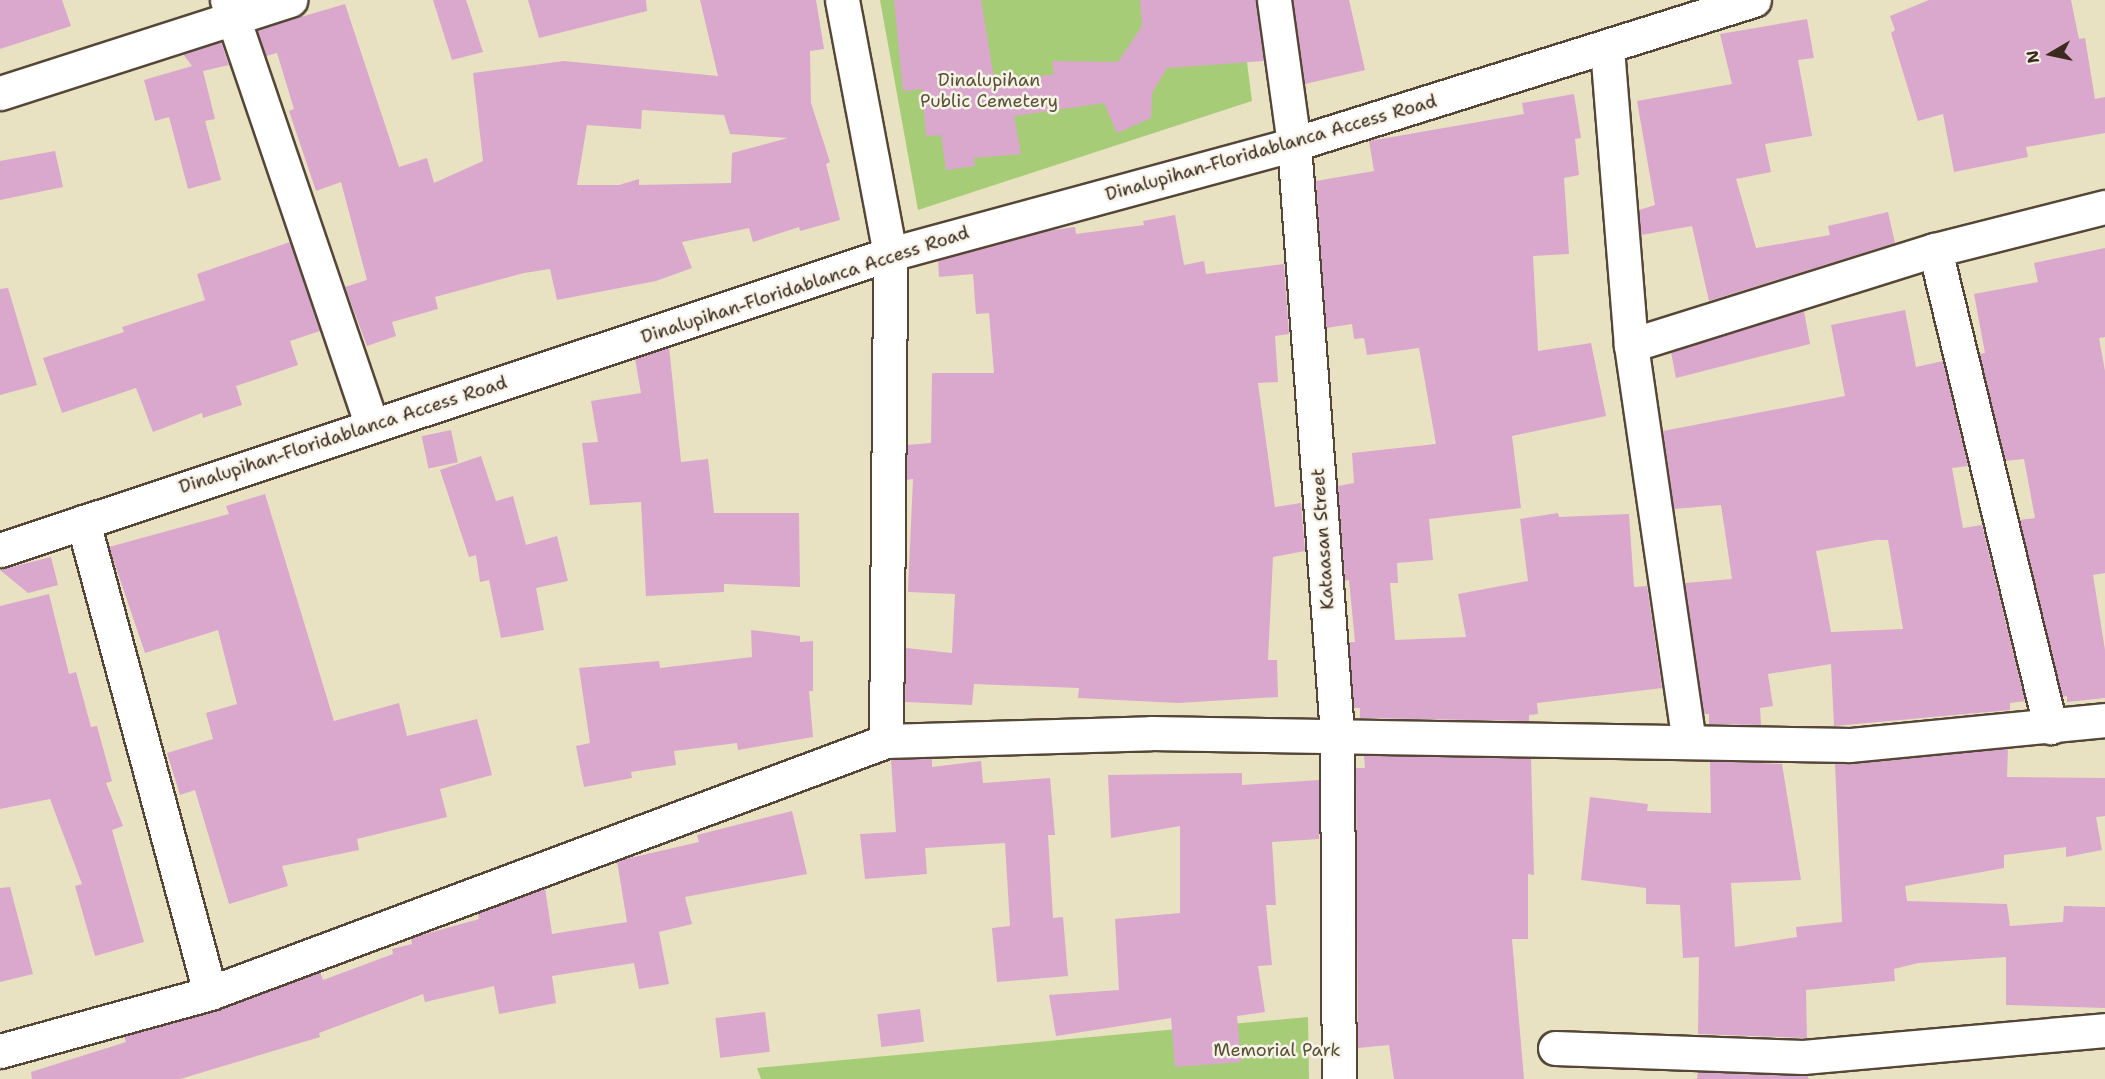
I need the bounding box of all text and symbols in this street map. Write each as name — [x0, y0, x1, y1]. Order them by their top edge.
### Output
north arrow — [2021, 24, 2081, 84]
text: N — [2021, 49, 2044, 65]
park label: Dinalupihan Public Cemetery — [920, 70, 1058, 112]
street label: Dinalupihan-Floridablanca Access Road — [1103, 90, 1439, 206]
street label: Dinalupihan-Floridablanca Access Road — [638, 222, 972, 348]
street label: Dinalupihan-Floridablanca Access Road — [176, 372, 510, 498]
street label: Kataasan Street — [1307, 468, 1339, 610]
park label: Memorial Park — [1213, 1039, 1341, 1061]

